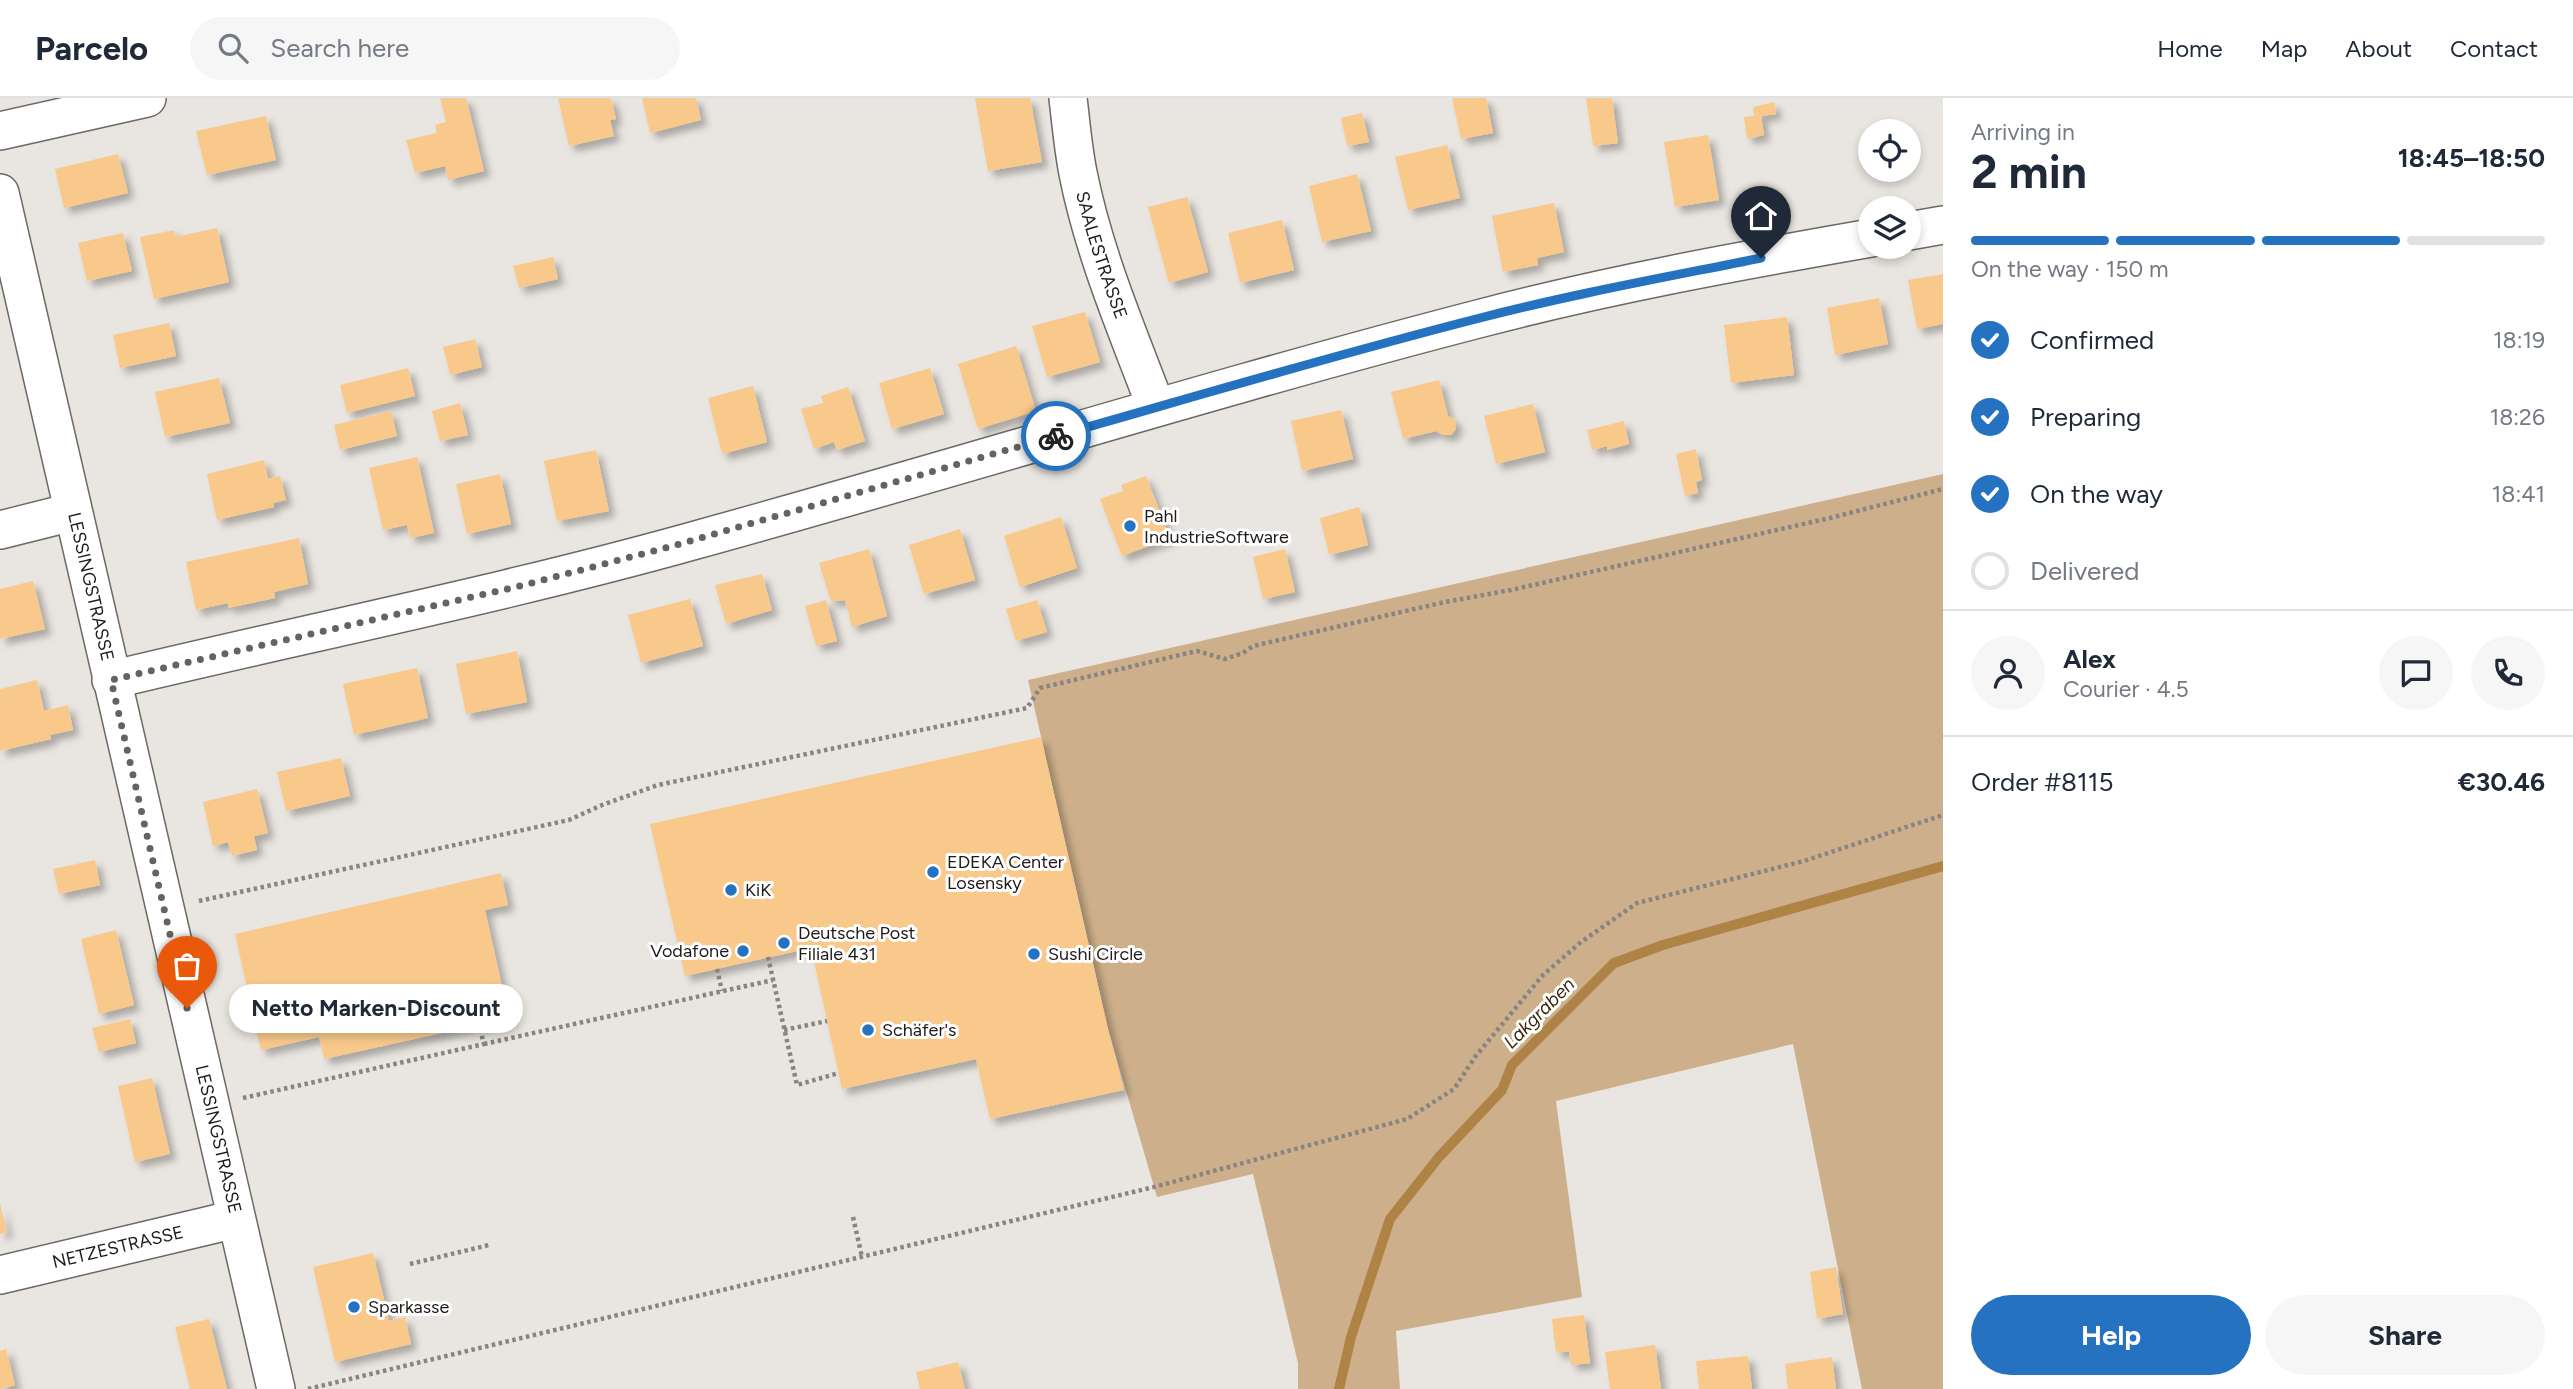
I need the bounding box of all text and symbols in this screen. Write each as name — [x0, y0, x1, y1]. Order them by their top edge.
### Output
search box — [190, 17, 680, 80]
text: Parcelo — [35, 29, 148, 68]
icon: search — [214, 29, 252, 67]
text: Search here — [270, 32, 409, 64]
text: Home — [2157, 34, 2223, 63]
text: Map — [2261, 34, 2307, 63]
text: About — [2345, 34, 2412, 63]
text: Contact — [2450, 34, 2538, 63]
text: Arriving in — [1971, 118, 2075, 146]
map controls — [1858, 119, 1921, 259]
button: locate — [1858, 119, 1921, 182]
text: 18:45–18:50 — [2398, 142, 2545, 174]
text: 2 min — [1971, 144, 2087, 200]
pin — [1731, 186, 1791, 258]
street label: SAALESTRASSE — [1071, 189, 1132, 322]
button: layers — [1858, 196, 1921, 259]
icon: home — [1742, 197, 1780, 235]
text: On the way · 150 m — [1971, 255, 2168, 283]
icon: check — [1971, 321, 2009, 359]
text: Confirmed — [2030, 324, 2154, 356]
text: 18:19 — [2493, 326, 2545, 354]
icon: check — [1971, 398, 2009, 436]
courier — [1021, 401, 1091, 471]
text: Preparing — [2030, 401, 2141, 433]
text: 18:26 — [2490, 403, 2545, 431]
icon: bike — [1037, 417, 1075, 455]
icon: check — [1971, 475, 2009, 513]
text: On the way — [2030, 478, 2163, 510]
text: 18:41 — [2492, 480, 2545, 508]
place label: Pahl IndustrieSoftware — [1144, 505, 1289, 548]
street label: LESSINGSTRASSE — [63, 510, 119, 663]
marker: Pahl IndustrieSoftware — [1122, 518, 1138, 534]
text: Delivered — [2030, 555, 2139, 587]
button: person — [1971, 636, 2045, 710]
button: chat — [2379, 636, 2453, 710]
button: phone — [2471, 636, 2545, 710]
text: Alex — [2063, 643, 2116, 675]
text: Courier · 4.5 — [2063, 675, 2189, 703]
text: Order #8115 — [1971, 766, 2113, 798]
text: €30.46 — [2458, 766, 2545, 798]
place label: EDEKA Center Losensky — [947, 851, 1064, 894]
marker: EDEKA Center Losensky — [925, 864, 941, 880]
place label: KiK — [745, 879, 771, 901]
marker: KiK — [723, 882, 739, 898]
place label: Deutsche Post Filiale 431 — [798, 922, 916, 965]
marker: Deutsche Post Filiale 431 — [776, 935, 792, 951]
pin — [157, 936, 217, 1008]
place label: Vodafone — [650, 940, 729, 962]
marker: Vodafone — [735, 943, 751, 959]
place label: Sushi Circle — [1048, 943, 1143, 965]
marker: Sushi Circle — [1026, 946, 1042, 962]
icon: bag — [168, 947, 206, 985]
water label: Lakgraben — [1499, 972, 1580, 1053]
callout: Netto Marken-Discount — [229, 984, 523, 1032]
text: Netto Marken-Discount — [251, 994, 501, 1022]
place label: Schäfer's — [882, 1019, 956, 1041]
marker: Schäfer's — [860, 1022, 876, 1038]
street label: LESSINGSTRASSE — [191, 1063, 246, 1216]
street label: NETZESTRASSE — [50, 1221, 185, 1273]
button: Help — [1971, 1295, 2251, 1375]
button: Share — [2265, 1295, 2545, 1375]
place label: Sparkasse — [368, 1296, 449, 1318]
marker: Sparkasse — [346, 1299, 362, 1315]

